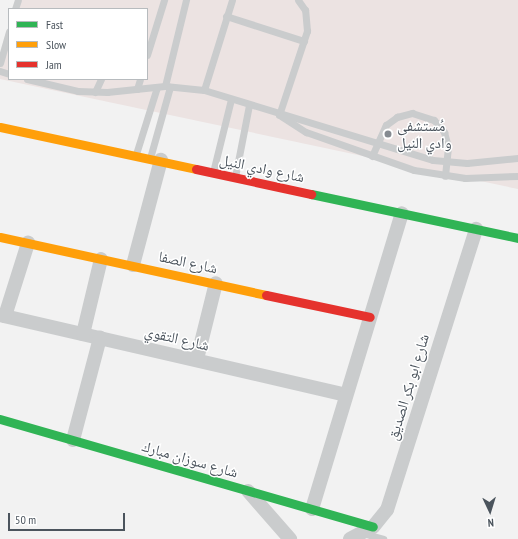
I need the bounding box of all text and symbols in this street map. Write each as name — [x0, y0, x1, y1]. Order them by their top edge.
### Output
legend — [8, 8, 148, 80]
text: Fast — [46, 17, 63, 32]
text: Slow — [46, 37, 66, 52]
text: Jam — [46, 57, 62, 72]
place label: مُستشفى وادي النيل — [397, 116, 452, 151]
marker: مُستشفى وادي النيل — [382, 128, 394, 140]
street label: شارع وادي النيل — [218, 150, 306, 186]
street label: شارع الصفا — [157, 247, 219, 277]
street label: شارع التقوي — [143, 322, 211, 354]
street label: شارع ابو بكر الصديق — [383, 332, 433, 442]
street label: شارع سوزان مبارك — [140, 437, 240, 481]
north arrow — [470, 491, 510, 531]
scale bar — [10, 505, 127, 531]
text: 50 m — [15, 512, 36, 527]
text: N — [487, 516, 494, 530]

